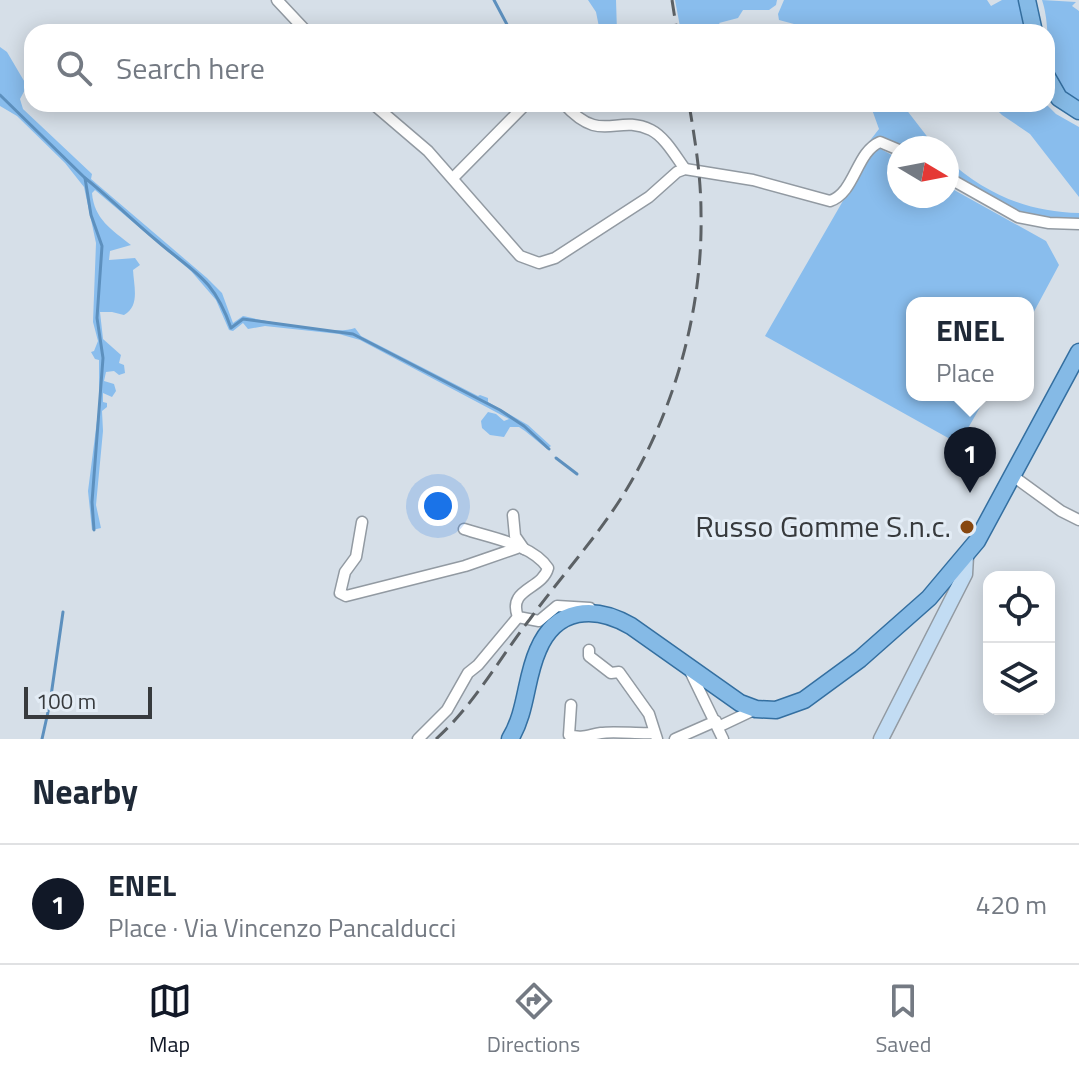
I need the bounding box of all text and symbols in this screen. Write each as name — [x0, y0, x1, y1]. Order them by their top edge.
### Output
search box — [24, 24, 1055, 112]
text: Search here — [116, 45, 265, 91]
icon: search — [52, 46, 96, 90]
north arrow — [887, 136, 959, 208]
popup — [906, 297, 1034, 401]
text: ENEL — [936, 307, 1004, 353]
text: Place — [936, 353, 995, 392]
pin: 1 — [944, 427, 996, 493]
your location — [418, 486, 458, 526]
place label: Russo Gomme S.n.c. — [695, 503, 951, 549]
marker: Russo Gomme S.n.c. — [958, 518, 976, 536]
map controls — [983, 571, 1055, 715]
button: locate — [983, 571, 1055, 643]
button: layers — [983, 643, 1055, 715]
scale bar — [24, 683, 152, 719]
text: 100 m — [36, 684, 96, 718]
text: Nearby — [32, 765, 138, 817]
text: ENEL — [108, 862, 176, 908]
text: 1 — [51, 885, 65, 924]
text: 420 m — [976, 885, 1047, 924]
text: Place · Via Vincenzo Pancalducci — [108, 908, 456, 947]
tab: Map — [148, 979, 192, 1061]
tab: Directions — [487, 979, 580, 1061]
tab: Saved — [875, 979, 931, 1061]

